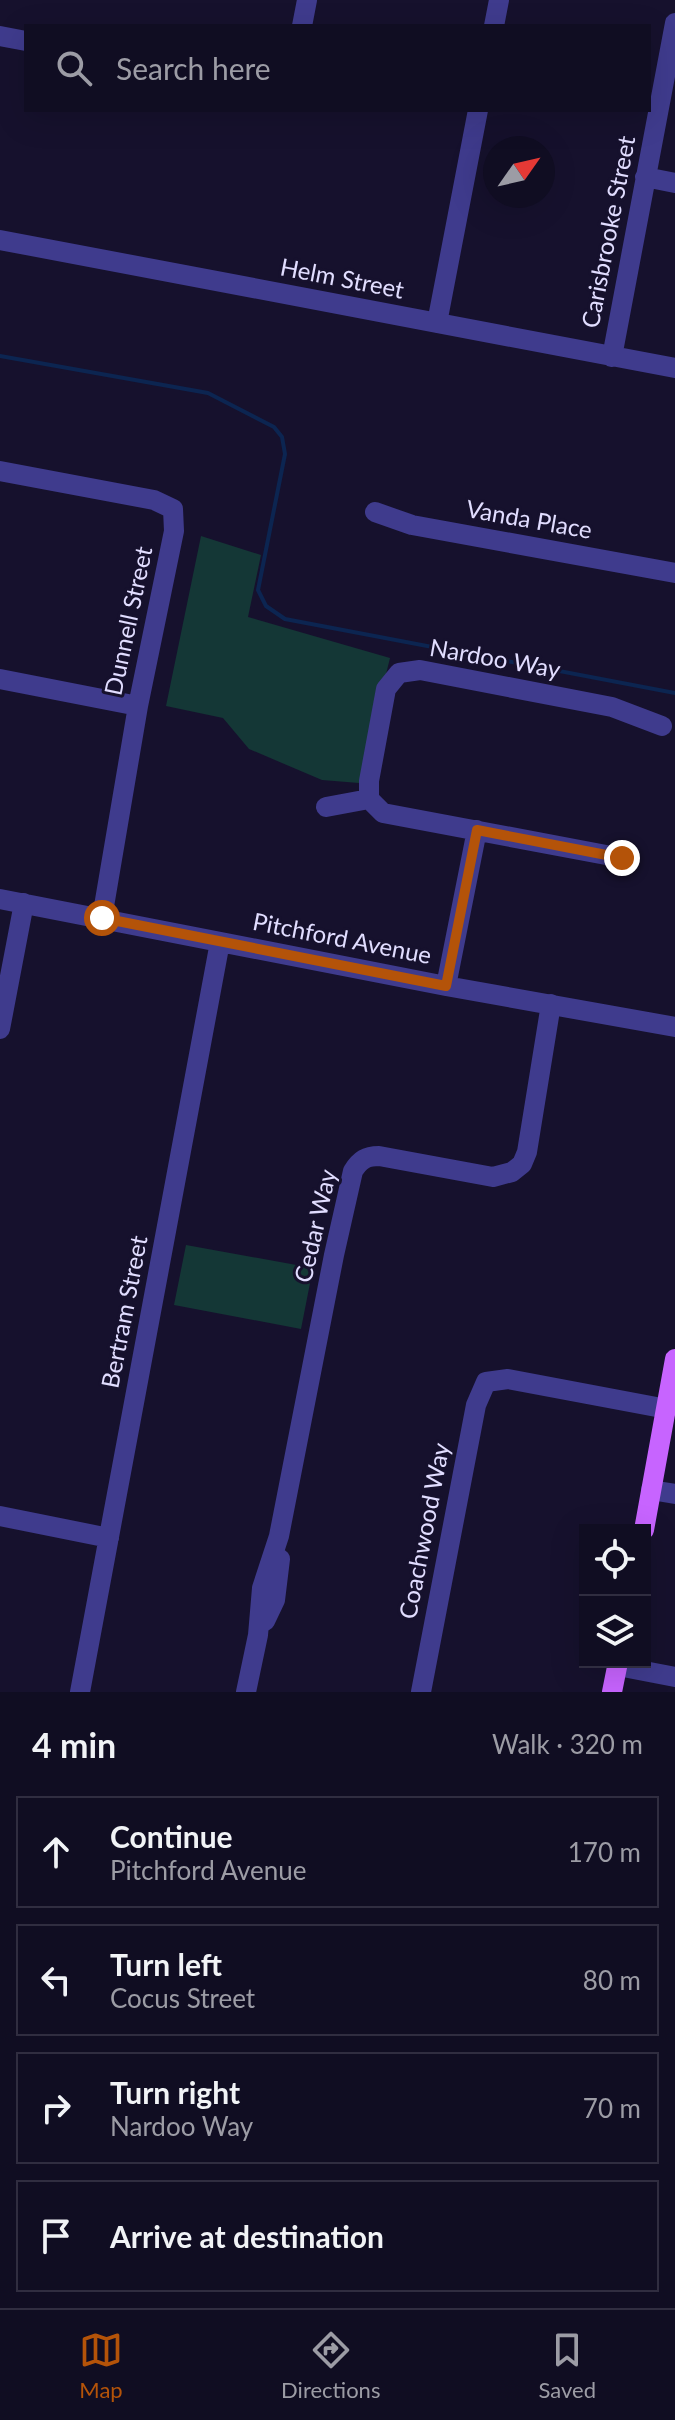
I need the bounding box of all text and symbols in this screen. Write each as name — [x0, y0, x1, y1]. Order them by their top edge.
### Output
search box — [24, 24, 651, 112]
icon: search — [52, 46, 96, 90]
text: Search here — [116, 50, 271, 86]
street label: Carisbrooke Street — [575, 133, 640, 330]
north arrow — [483, 136, 555, 208]
street label: Helm Street — [278, 251, 407, 304]
street label: Vanda Place — [464, 493, 594, 544]
street label: Dunnell Street — [98, 543, 158, 698]
street label: Nardoo Way — [428, 632, 563, 683]
route end — [604, 840, 640, 876]
route start — [84, 900, 120, 936]
street label: Pitchford Avenue — [250, 906, 434, 969]
street label: Cedar Way — [287, 1166, 342, 1285]
street label: Bertram Street — [95, 1233, 153, 1391]
street label: Coachwood Way — [392, 1440, 455, 1621]
map controls — [579, 1524, 651, 1668]
button: locate — [579, 1524, 651, 1596]
button: layers — [579, 1596, 651, 1668]
text: 4 min — [32, 1724, 116, 1765]
text: Walk · 320 m — [492, 1728, 643, 1760]
text: Continue — [110, 1818, 233, 1854]
icon: ahead — [34, 1830, 78, 1874]
text: 170 m — [568, 1836, 641, 1868]
text: Pitchford Avenue — [110, 1854, 307, 1886]
text: Turn left — [110, 1946, 222, 1982]
icon: left — [34, 1958, 78, 2002]
text: 80 m — [583, 1964, 641, 1996]
text: Cocus Street — [110, 1982, 255, 2014]
text: Turn right — [110, 2074, 240, 2110]
icon: right — [34, 2086, 78, 2130]
text: 70 m — [583, 2092, 641, 2124]
text: Nardoo Way — [110, 2110, 253, 2142]
icon: arrive — [34, 2214, 78, 2258]
text: Arrive at destination — [110, 2218, 384, 2254]
tab: Map — [79, 2328, 123, 2403]
tab: Directions — [281, 2328, 380, 2403]
tab: Saved — [538, 2328, 596, 2403]

